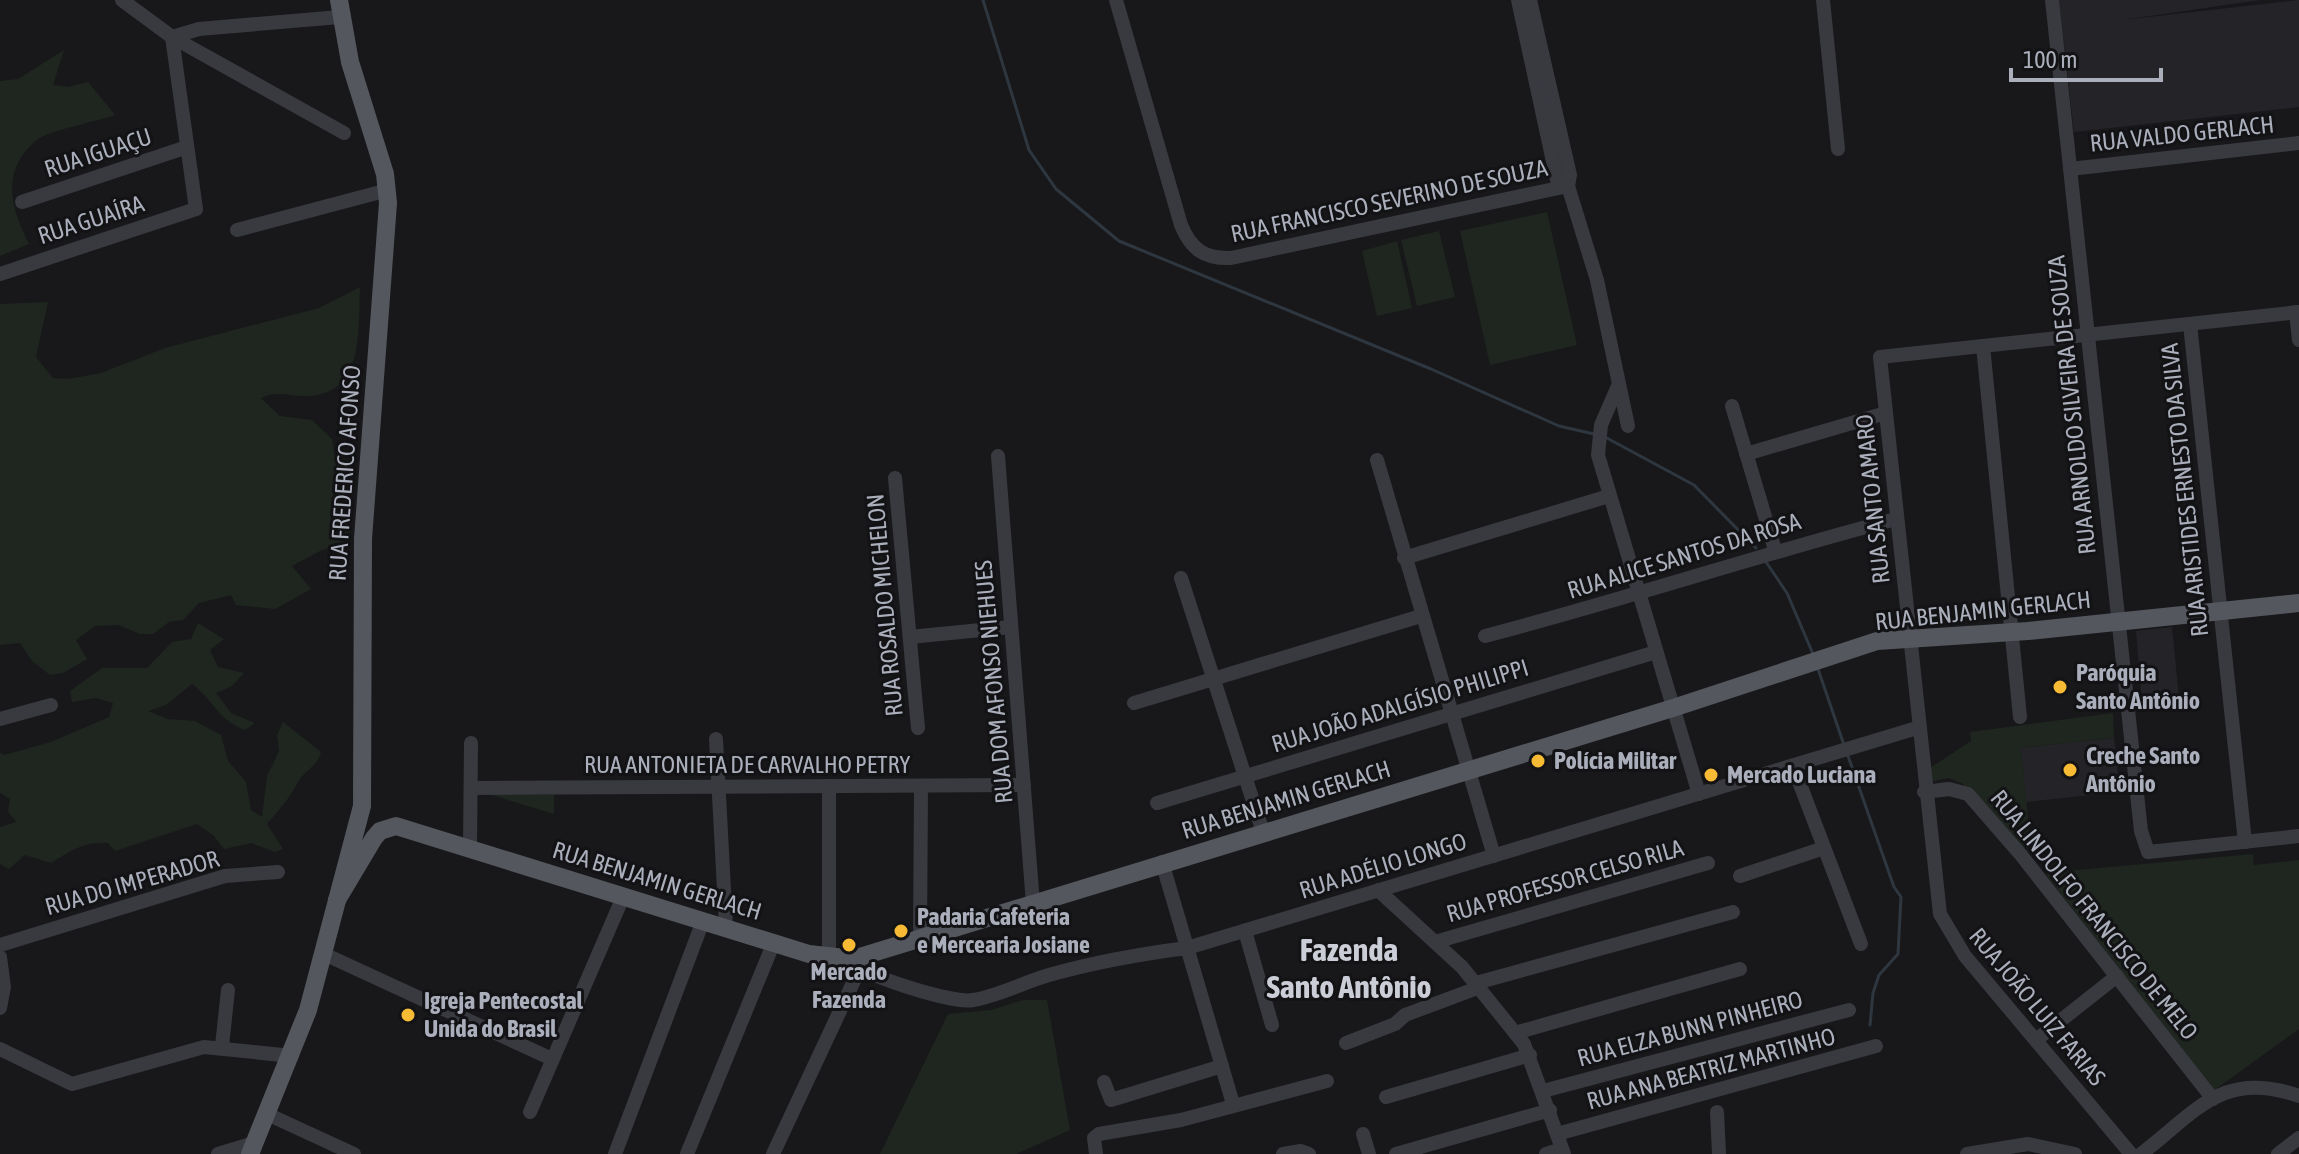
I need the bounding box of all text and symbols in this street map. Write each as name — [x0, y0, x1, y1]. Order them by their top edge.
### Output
scale bar — [2011, 32, 2161, 82]
text: 100 m — [2023, 46, 2077, 73]
street label: RUA VALDO GERLACH — [2089, 110, 2275, 157]
street label: RUA IGUAÇU — [41, 123, 155, 183]
street label: RUA FRANCISCO SEVERINO DE SOUZA — [1228, 154, 1550, 247]
street label: RUA GUAÍRA — [34, 190, 147, 249]
street label: RUA ARNOLDO SILVEIRA DE SOUZA — [2042, 254, 2101, 556]
street label: RUA ARISTIDES ERNESTO DA SILVA — [2156, 342, 2213, 638]
street label: RUA FREDERICO AFONSO — [323, 364, 366, 582]
street label: RUA SANTO AMARO — [1850, 413, 1895, 585]
street label: RUA ROSALDO MICHELON — [861, 493, 908, 717]
street label: RUA ALICE SANTOS DA ROSA — [1564, 507, 1804, 604]
street label: RUA DOM AFONSO NIEHUES — [969, 559, 1018, 805]
street label: RUA BENJAMIN GERLACH — [1874, 586, 2092, 635]
street label: RUA JOÃO ADALGÍSIO PHILIPPI — [1268, 654, 1531, 757]
place label: Paróquia Santo Antônio — [2076, 659, 2200, 714]
marker: Paróquia Santo Antônio — [2051, 678, 2069, 696]
place label: Creche Santo Antônio — [2085, 742, 2200, 797]
place label: Polícia Militar — [1554, 747, 1677, 774]
street label: RUA ANTONIETA DE CARVALHO PETRY — [584, 751, 910, 778]
marker: Polícia Militar — [1529, 752, 1547, 770]
street label: RUA BENJAMIN GERLACH — [1178, 755, 1393, 844]
place label: Mercado Luciana — [1727, 761, 1876, 788]
marker: Creche Santo Antônio — [2061, 761, 2079, 779]
marker: Mercado Luciana — [1702, 766, 1720, 784]
street label: RUA LINDOLFO FRANCISCO DE MELO — [1985, 785, 2203, 1045]
street label: RUA ADÉLIO LONGO — [1296, 827, 1470, 904]
street label: RUA PROFESSOR CELSO RILA — [1443, 834, 1687, 927]
street label: RUA BENJAMIN GERLACH — [550, 836, 765, 925]
street label: RUA DO IMPERADOR — [42, 845, 222, 920]
place label: Padaria Cafeteria e Mercearia Josiane — [917, 903, 1090, 958]
marker: Padaria Cafeteria e Mercearia Josiane — [892, 922, 910, 940]
street label: RUA JOÃO LUIZ FARIAS — [1964, 923, 2111, 1091]
district label: Fazenda Santo Antônio — [1266, 931, 1432, 1005]
marker: Mercado Fazenda — [840, 936, 858, 954]
place label: Mercado Fazenda — [811, 958, 887, 1013]
street label: RUA ELZA BUNN PINHEIRO — [1574, 985, 1805, 1072]
place label: Igreja Pentecostal Unida do Brasil — [424, 987, 584, 1042]
marker: Igreja Pentecostal Unida do Brasil — [399, 1006, 417, 1024]
street label: RUA ANA BEATRIZ MARTINHO — [1584, 1022, 1838, 1115]

